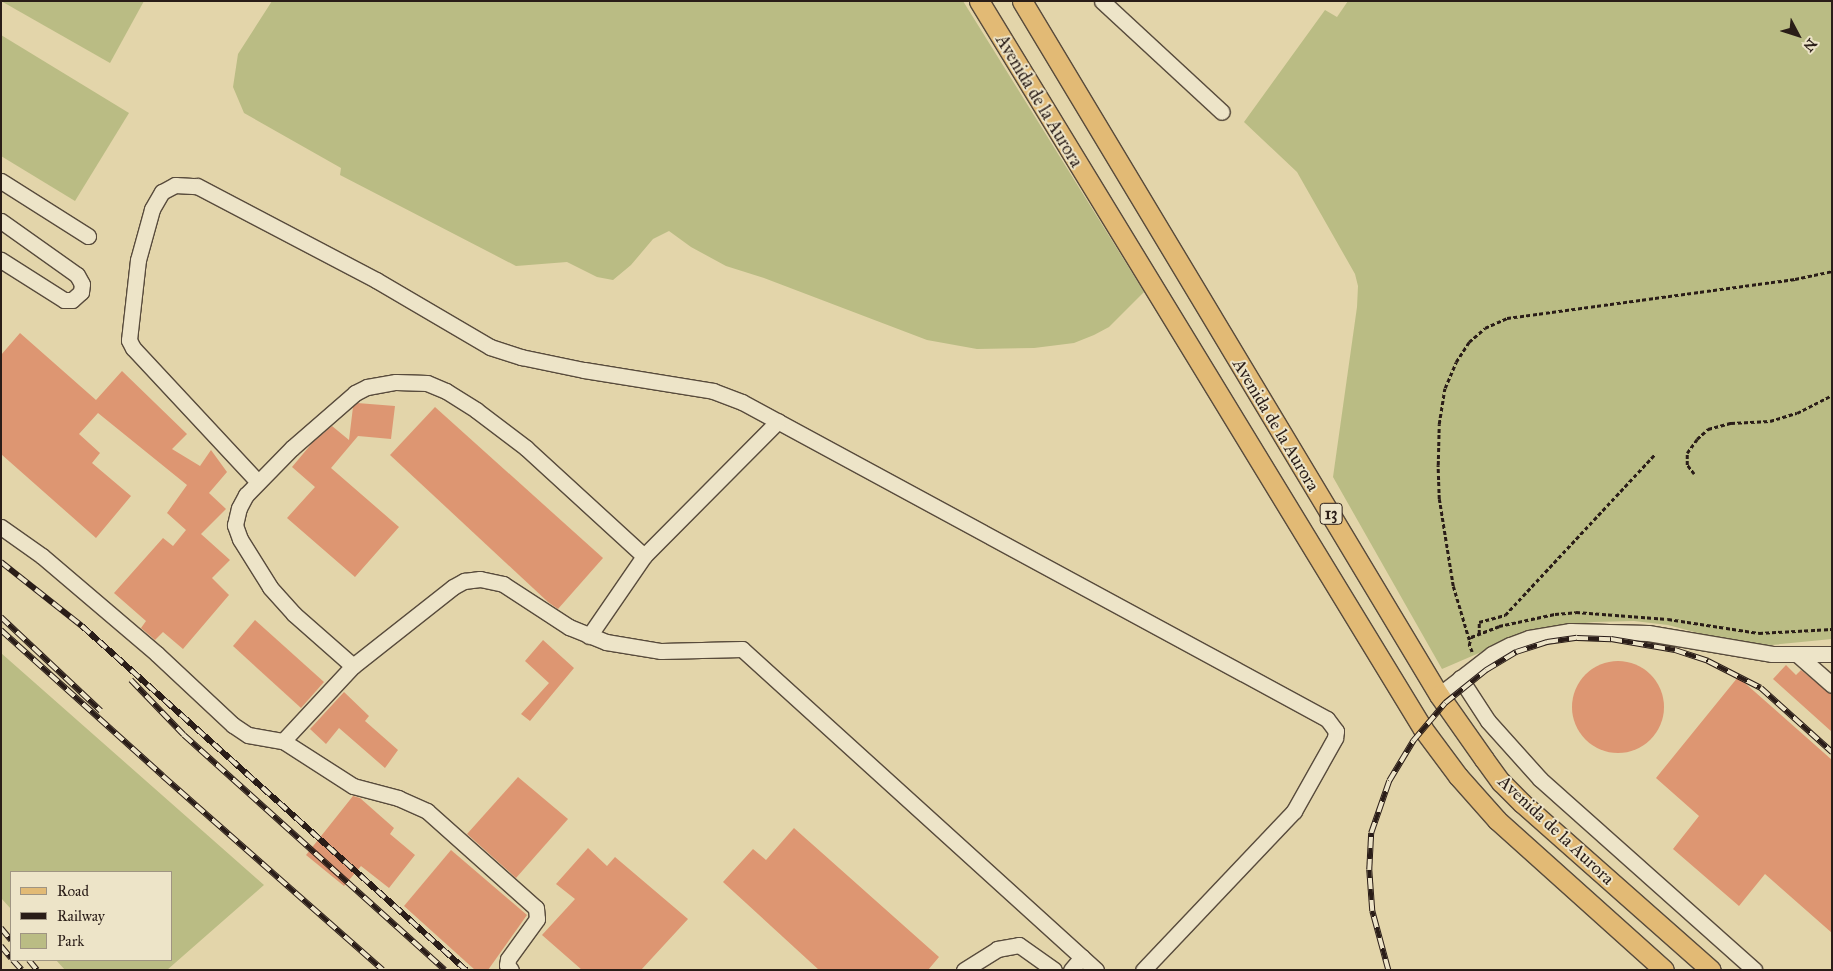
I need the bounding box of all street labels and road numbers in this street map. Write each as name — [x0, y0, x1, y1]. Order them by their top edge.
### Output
street label: Avenida de la Aurora — [991, 31, 1087, 171]
street label: Avenida de la Aurora — [1228, 355, 1324, 495]
road number: 13 — [1318, 500, 1344, 528]
street label: Avenida de la Aurora — [1493, 771, 1619, 889]

